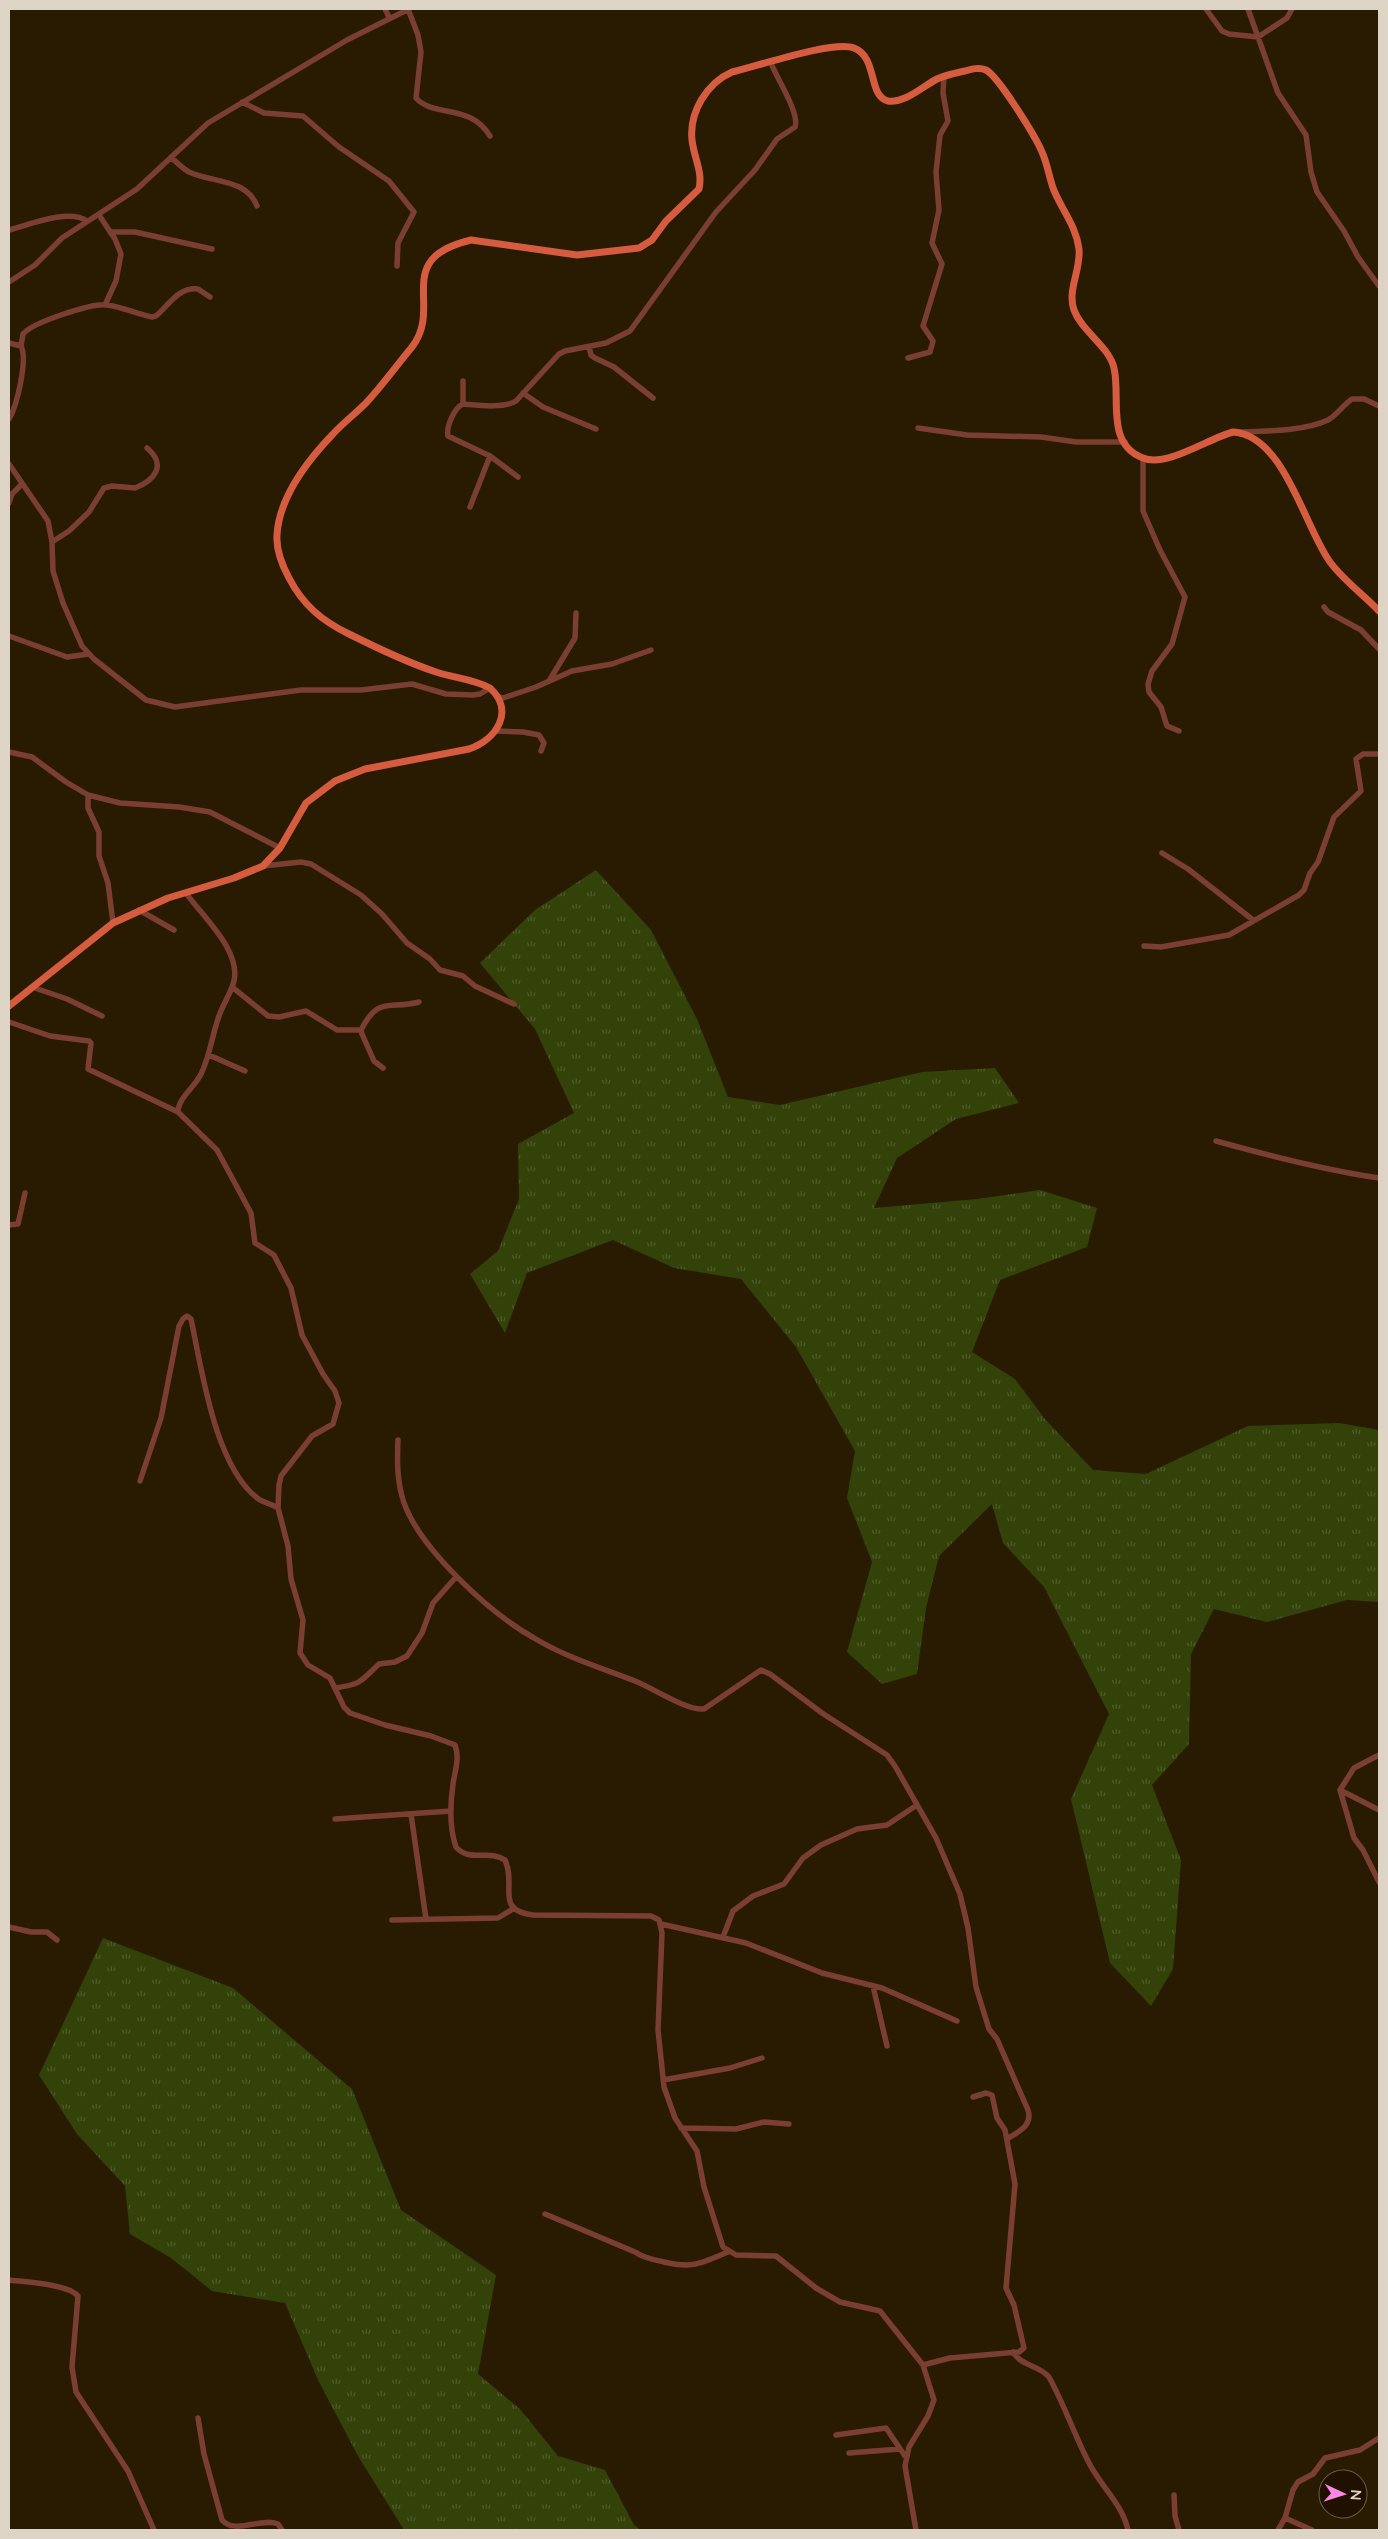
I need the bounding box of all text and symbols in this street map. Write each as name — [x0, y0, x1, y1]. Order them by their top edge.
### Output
north arrow — [1318, 2469, 1368, 2519]
text: N — [1348, 2489, 1365, 2501]

